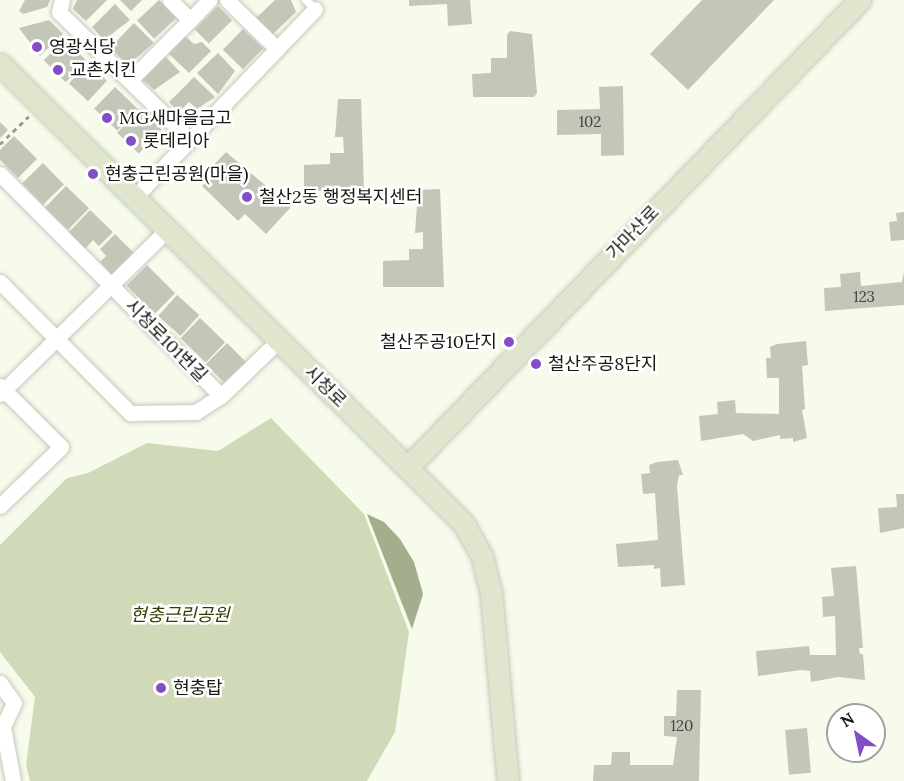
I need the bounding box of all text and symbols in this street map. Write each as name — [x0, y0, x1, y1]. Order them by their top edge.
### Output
place label: 영광식당 — [49, 36, 115, 58]
marker: 영광식당 — [30, 40, 44, 54]
place label: 교촌치킨 — [70, 59, 136, 81]
marker: 교촌치킨 — [51, 63, 65, 77]
place label: MG새마을금고 — [119, 107, 232, 129]
marker: MG새마을금고 — [100, 111, 114, 125]
house number: 102 — [579, 113, 601, 131]
place label: 롯데리아 — [143, 130, 209, 152]
marker: 롯데리아 — [124, 134, 138, 148]
place label: 현충근린공원(마을) — [105, 163, 248, 185]
marker: 현충근린공원(마을) — [86, 167, 100, 181]
place label: 철산2동 행정복지센터 — [259, 186, 422, 208]
marker: 철산2동 행정복지센터 — [240, 190, 254, 204]
street label: 가마산로 — [602, 202, 664, 264]
house number: 123 — [853, 288, 875, 306]
street label: 시청로101번길 — [121, 296, 211, 386]
place label: 철산주공10단지 — [380, 331, 497, 353]
marker: 철산주공10단지 — [502, 335, 516, 349]
place label: 철산주공8단지 — [548, 353, 657, 375]
marker: 철산주공8단지 — [529, 357, 543, 371]
street label: 시청로 — [300, 362, 350, 412]
park label: 현충근린공원 — [130, 604, 230, 626]
place label: 현충탑 — [173, 677, 223, 699]
marker: 현충탑 — [154, 681, 168, 695]
north arrow — [826, 703, 886, 763]
text: N — [837, 708, 858, 731]
house number: 120 — [671, 717, 693, 735]

